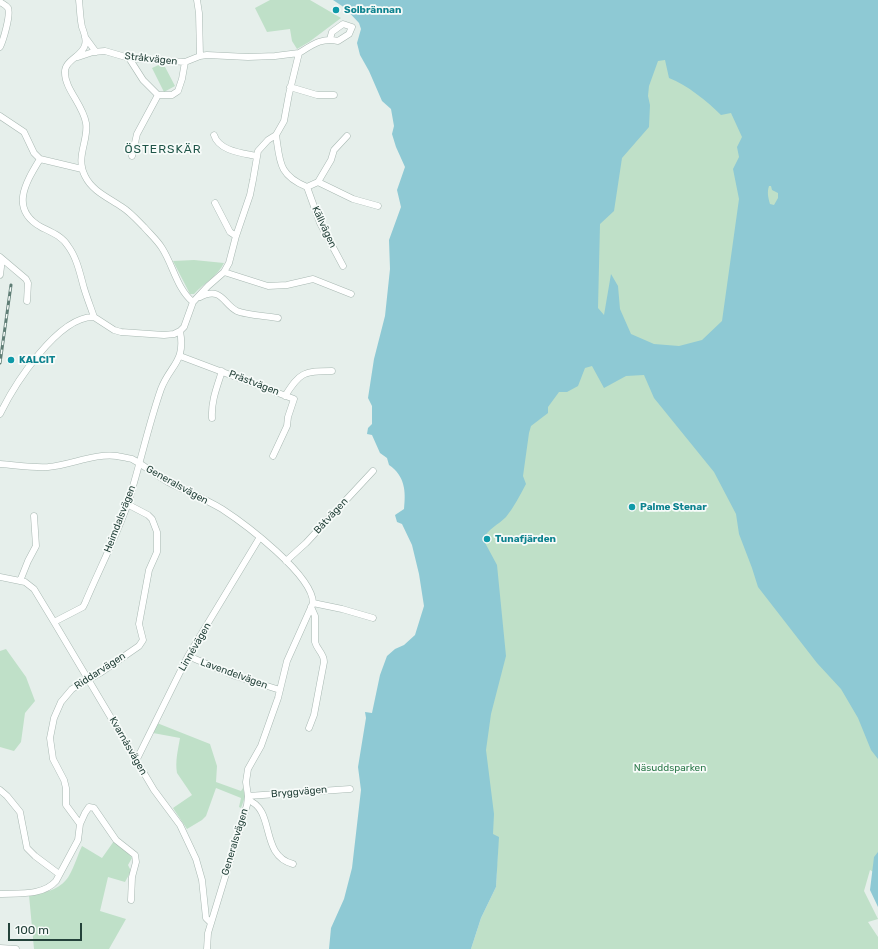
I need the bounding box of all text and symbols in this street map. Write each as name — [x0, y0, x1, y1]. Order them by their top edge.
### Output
place label: Solbrännan — [344, 4, 401, 16]
marker: Solbrännan — [331, 5, 341, 15]
street label: Stråkvägen — [124, 50, 178, 68]
district label: ÖSTERSKÄR — [124, 143, 202, 157]
street label: Källvägen — [309, 204, 339, 250]
place label: KALCIT — [19, 354, 55, 366]
marker: KALCIT — [6, 355, 16, 365]
street label: Prästvägen — [227, 368, 281, 398]
street label: Generalsvägen — [144, 463, 210, 507]
street label: Heimdalsvägen — [102, 484, 138, 554]
street label: Båtvägen — [311, 496, 351, 536]
place label: Palme Stenar — [640, 501, 707, 513]
marker: Palme Stenar — [627, 502, 637, 512]
place label: Tunafjärden — [495, 533, 556, 545]
marker: Tunafjärden — [482, 534, 492, 544]
street label: Linnévägen — [176, 621, 214, 673]
street label: Riddarvägen — [72, 650, 128, 692]
street label: Lavendelvägen — [199, 656, 269, 692]
street label: Kvarnåsvägen — [107, 715, 149, 777]
park label: Näsuddsparken — [634, 762, 706, 774]
street label: Bryggvägen — [270, 784, 328, 800]
street label: Generalsvägen — [219, 807, 251, 877]
scale bar — [10, 915, 84, 941]
text: 100 m — [15, 923, 49, 937]

